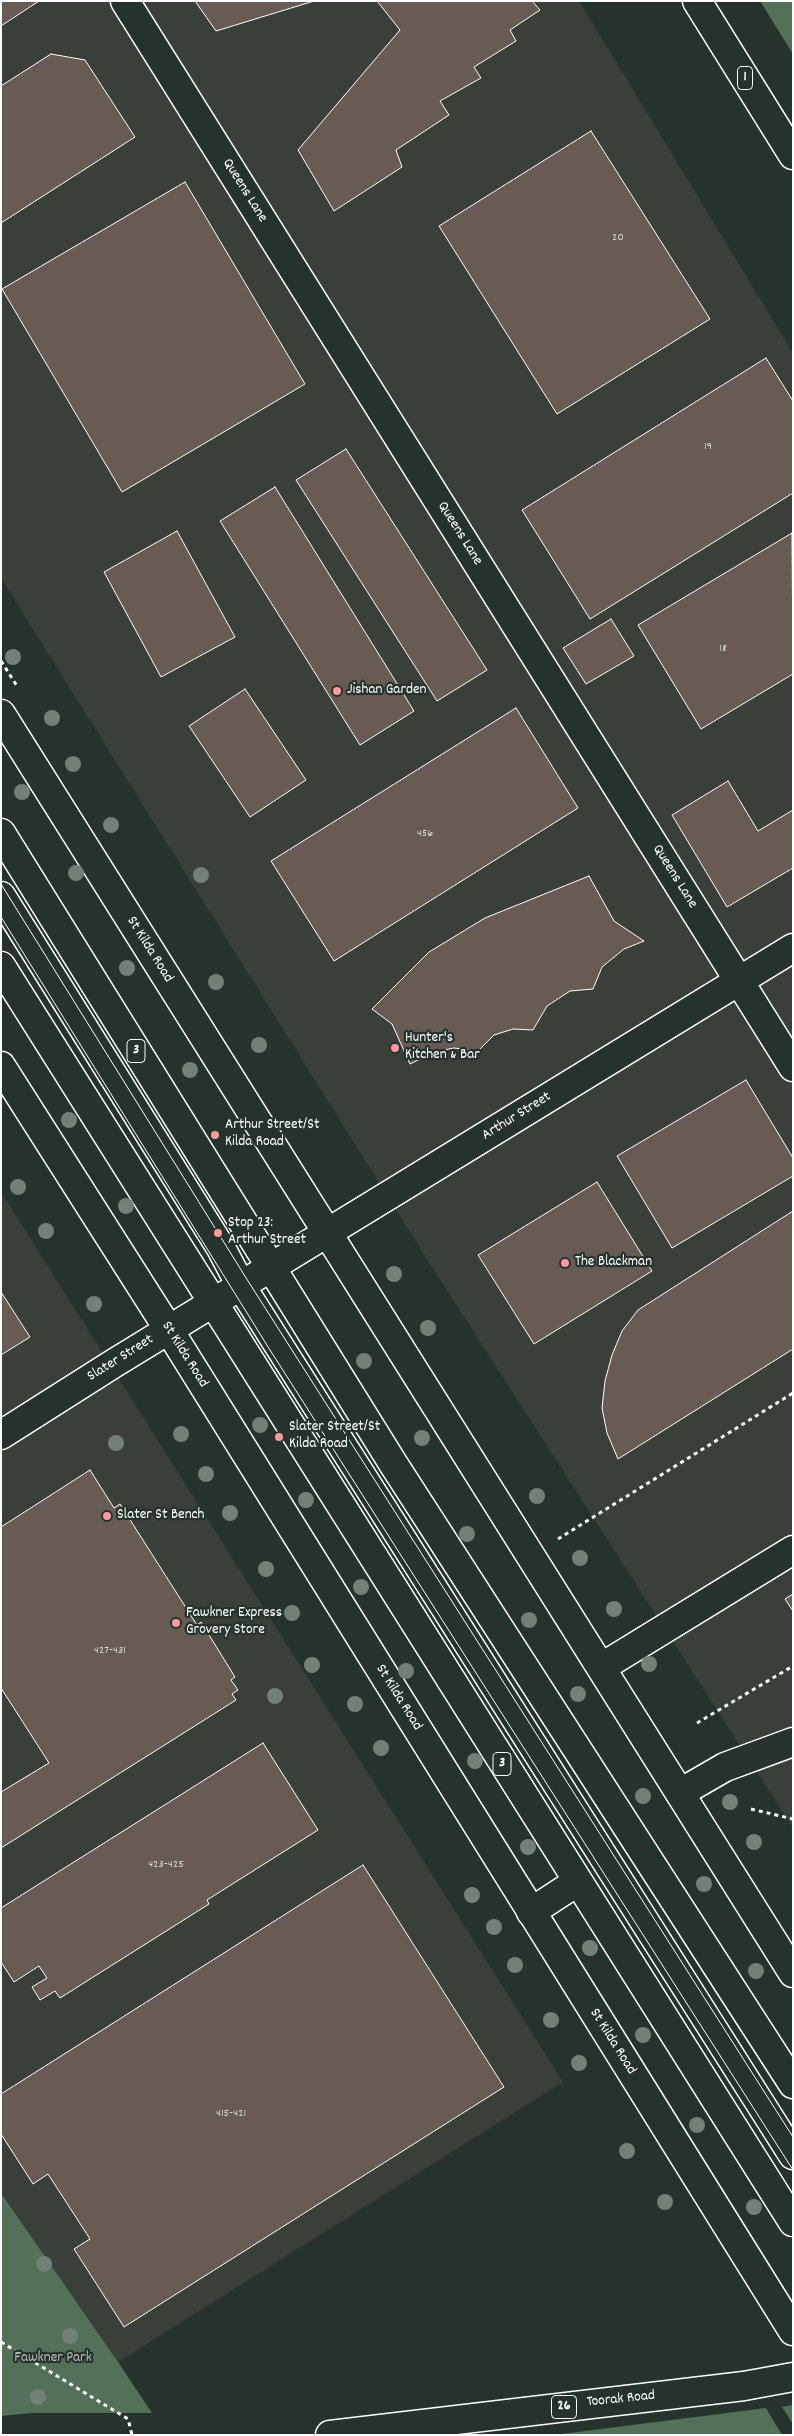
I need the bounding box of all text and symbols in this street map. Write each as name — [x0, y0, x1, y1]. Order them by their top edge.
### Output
road number: 1 — [738, 66, 752, 90]
street label: Queens Lane — [217, 156, 271, 226]
house number: 20 — [612, 231, 624, 245]
house number: 19 — [704, 440, 712, 454]
street label: Queens Lane — [432, 499, 486, 569]
house number: 18 — [719, 642, 727, 656]
place label: Jishan Garden — [347, 682, 427, 700]
marker: Jishan Garden — [331, 685, 343, 697]
house number: 456 — [417, 827, 433, 841]
street label: Queens Lane — [647, 842, 701, 912]
street label: St Kilda Road — [122, 914, 176, 986]
place label: Hunter's Kitchen & Bar — [405, 1030, 480, 1065]
road number: 3 — [127, 1040, 145, 1062]
marker: Hunter's Kitchen & Bar — [389, 1042, 401, 1054]
street label: Arthur Street — [479, 1089, 555, 1145]
place label: Arthur Street/St Kilda Road — [225, 1117, 319, 1152]
marker: Arthur Street/St Kilda Road — [209, 1129, 221, 1141]
place label: Stop 23: Arthur Street — [228, 1215, 306, 1250]
marker: Stop 23: Arthur Street — [212, 1227, 224, 1239]
place label: The Blackman — [575, 1254, 652, 1272]
marker: The Blackman — [559, 1257, 571, 1269]
street label: St Kilda Road — [157, 1319, 211, 1391]
street label: Slater Street — [85, 1332, 157, 1386]
place label: Slater Street/St Kilda Road — [289, 1419, 380, 1454]
marker: Slater Street/St Kilda Road — [273, 1431, 285, 1443]
place label: Slater St Bench — [117, 1507, 204, 1525]
marker: Slater St Bench — [101, 1510, 113, 1522]
place label: Fawkner Express Grovery Store — [186, 1605, 282, 1640]
marker: Fawkner Express Grovery Store — [170, 1617, 182, 1629]
house number: 427-431 — [94, 1644, 126, 1658]
street label: St Kilda Road — [371, 1662, 425, 1734]
road number: 3 — [493, 1752, 511, 1776]
house number: 423-425 — [148, 1858, 184, 1872]
street label: St Kilda Road — [585, 2006, 639, 2078]
house number: 415-421 — [216, 2107, 246, 2121]
park label: Fawkner Park — [14, 2350, 92, 2368]
street label: Toorak Road — [586, 2387, 656, 2413]
road number: 26 — [552, 2396, 576, 2418]

